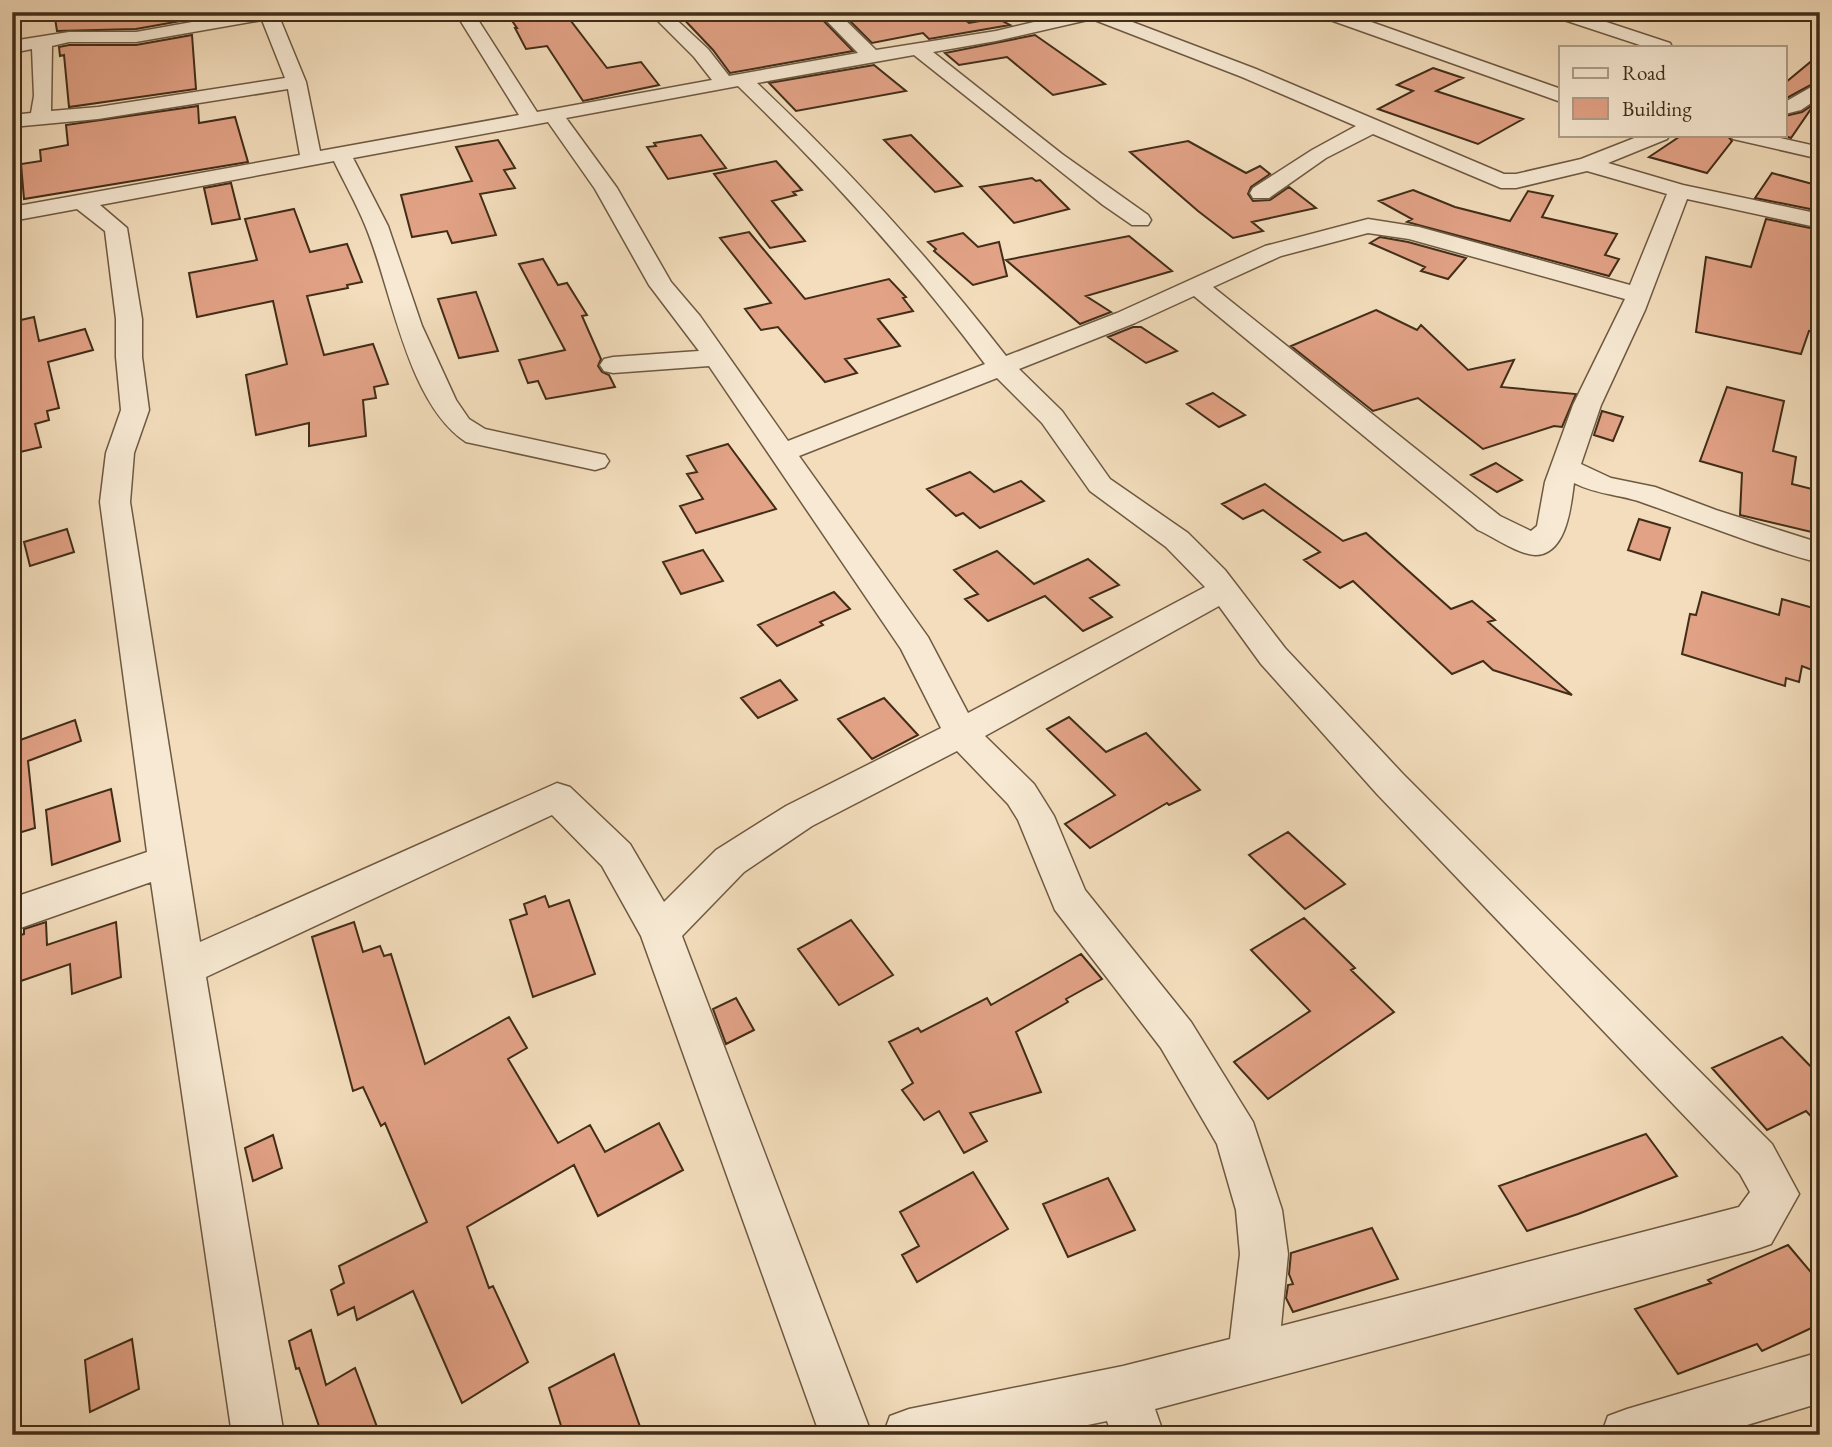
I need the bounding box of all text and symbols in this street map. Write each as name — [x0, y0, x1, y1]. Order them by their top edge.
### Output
legend — [1559, 46, 1786, 136]
text: Road — [1622, 59, 1666, 86]
text: Building — [1622, 95, 1692, 122]

